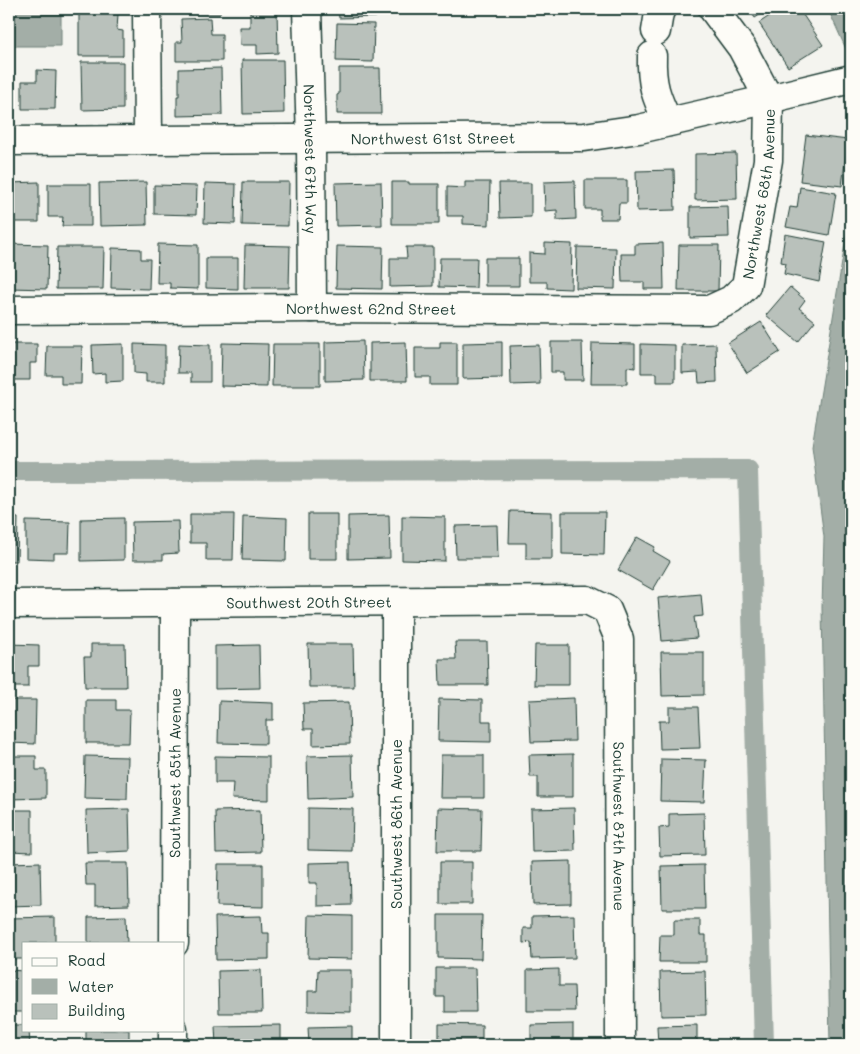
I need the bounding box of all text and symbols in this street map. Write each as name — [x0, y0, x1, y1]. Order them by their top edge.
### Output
street label: Northwest 67th Way — [299, 84, 322, 234]
street label: Northwest 68th Avenue — [737, 108, 779, 281]
street label: Northwest 61st Street — [351, 127, 515, 149]
street label: Northwest 62nd Street — [286, 298, 456, 319]
street label: Southwest 20th Street — [226, 591, 392, 612]
street label: Southwest 85th Avenue — [164, 688, 185, 858]
street label: Southwest 86th Avenue — [386, 739, 406, 909]
street label: Southwest 87th Avenue — [609, 741, 630, 911]
legend — [22, 942, 185, 1032]
text: Road — [68, 950, 105, 970]
text: Water — [68, 976, 114, 996]
text: Building — [68, 1000, 125, 1020]

